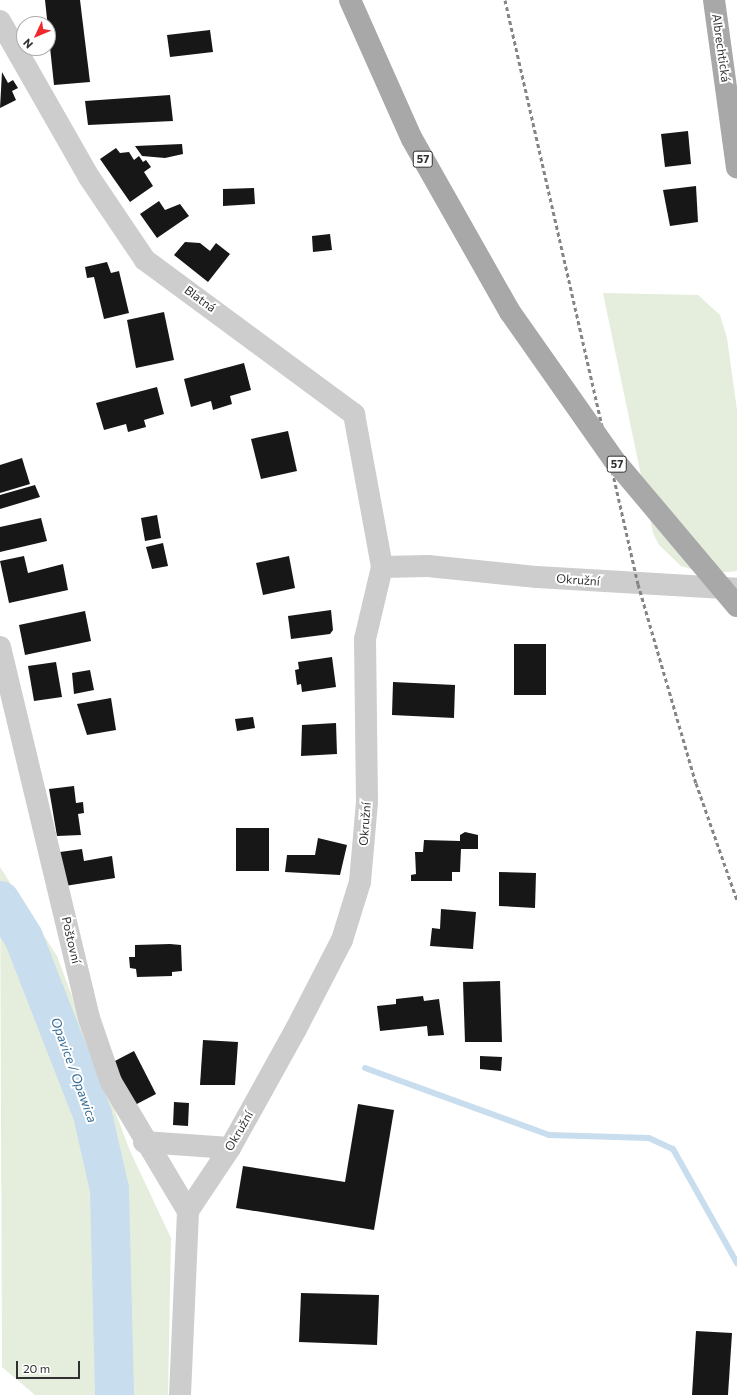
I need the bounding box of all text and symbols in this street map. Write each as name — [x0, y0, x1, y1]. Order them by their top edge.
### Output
street label: Albrechtická — [709, 13, 733, 83]
north arrow — [16, 16, 56, 56]
text: N — [20, 37, 35, 51]
road number: 57 — [412, 150, 434, 168]
street label: Blatná — [182, 283, 218, 315]
road number: 57 — [606, 455, 628, 473]
street label: Okružní — [556, 571, 600, 589]
street label: Okružní — [356, 802, 374, 846]
street label: Poštovní — [59, 915, 83, 965]
water label: Opavice / Opawica — [48, 1015, 100, 1125]
street label: Okružní — [222, 1108, 256, 1154]
scale bar — [18, 1353, 82, 1379]
text: 20 m — [23, 1361, 50, 1375]

